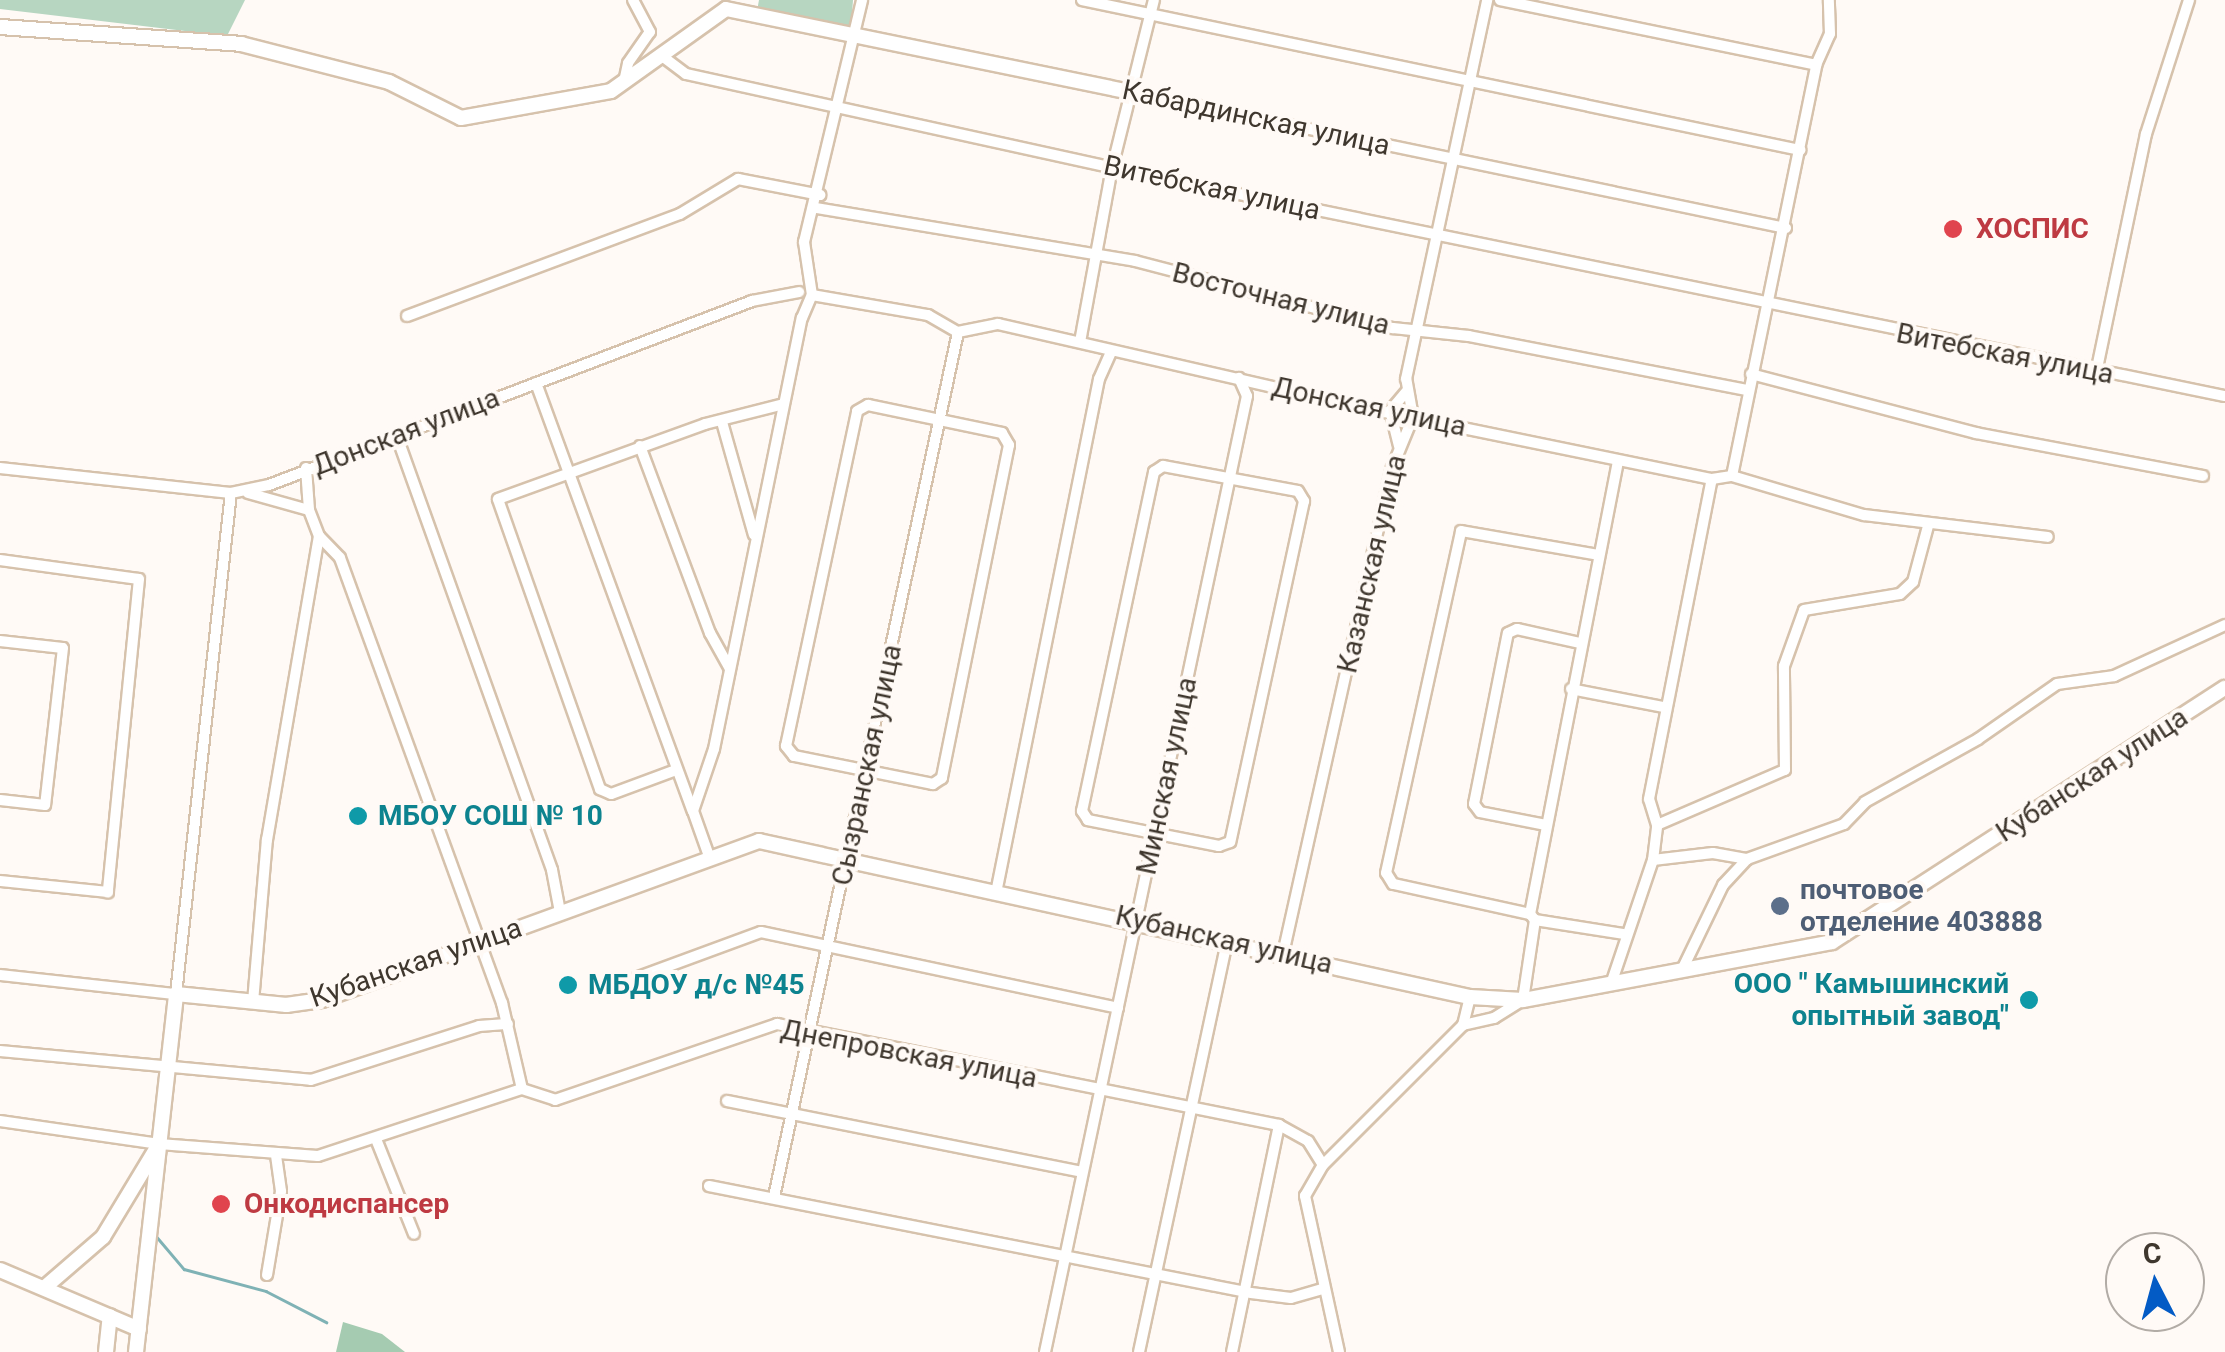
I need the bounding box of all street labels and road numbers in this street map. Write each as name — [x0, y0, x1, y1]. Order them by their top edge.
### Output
street label: Кабардинская улица — [1119, 73, 1393, 163]
street label: Витебская улица — [1101, 149, 1323, 227]
street label: Восточная улица — [1169, 256, 1393, 342]
street label: Витебская улица — [1894, 316, 2116, 392]
street label: Донская улица — [1269, 370, 1469, 444]
street label: Донская улица — [308, 381, 504, 483]
street label: Казанская улица — [1331, 452, 1413, 676]
street label: Сызранская улица — [825, 641, 909, 889]
street label: Минская улица — [1130, 674, 1204, 878]
street label: Кубанская улица — [1990, 701, 2194, 849]
street label: Кубанская улица — [1112, 899, 1336, 981]
street label: Кубанская улица — [306, 911, 526, 1015]
street label: Днепровская улица — [778, 1013, 1040, 1095]

